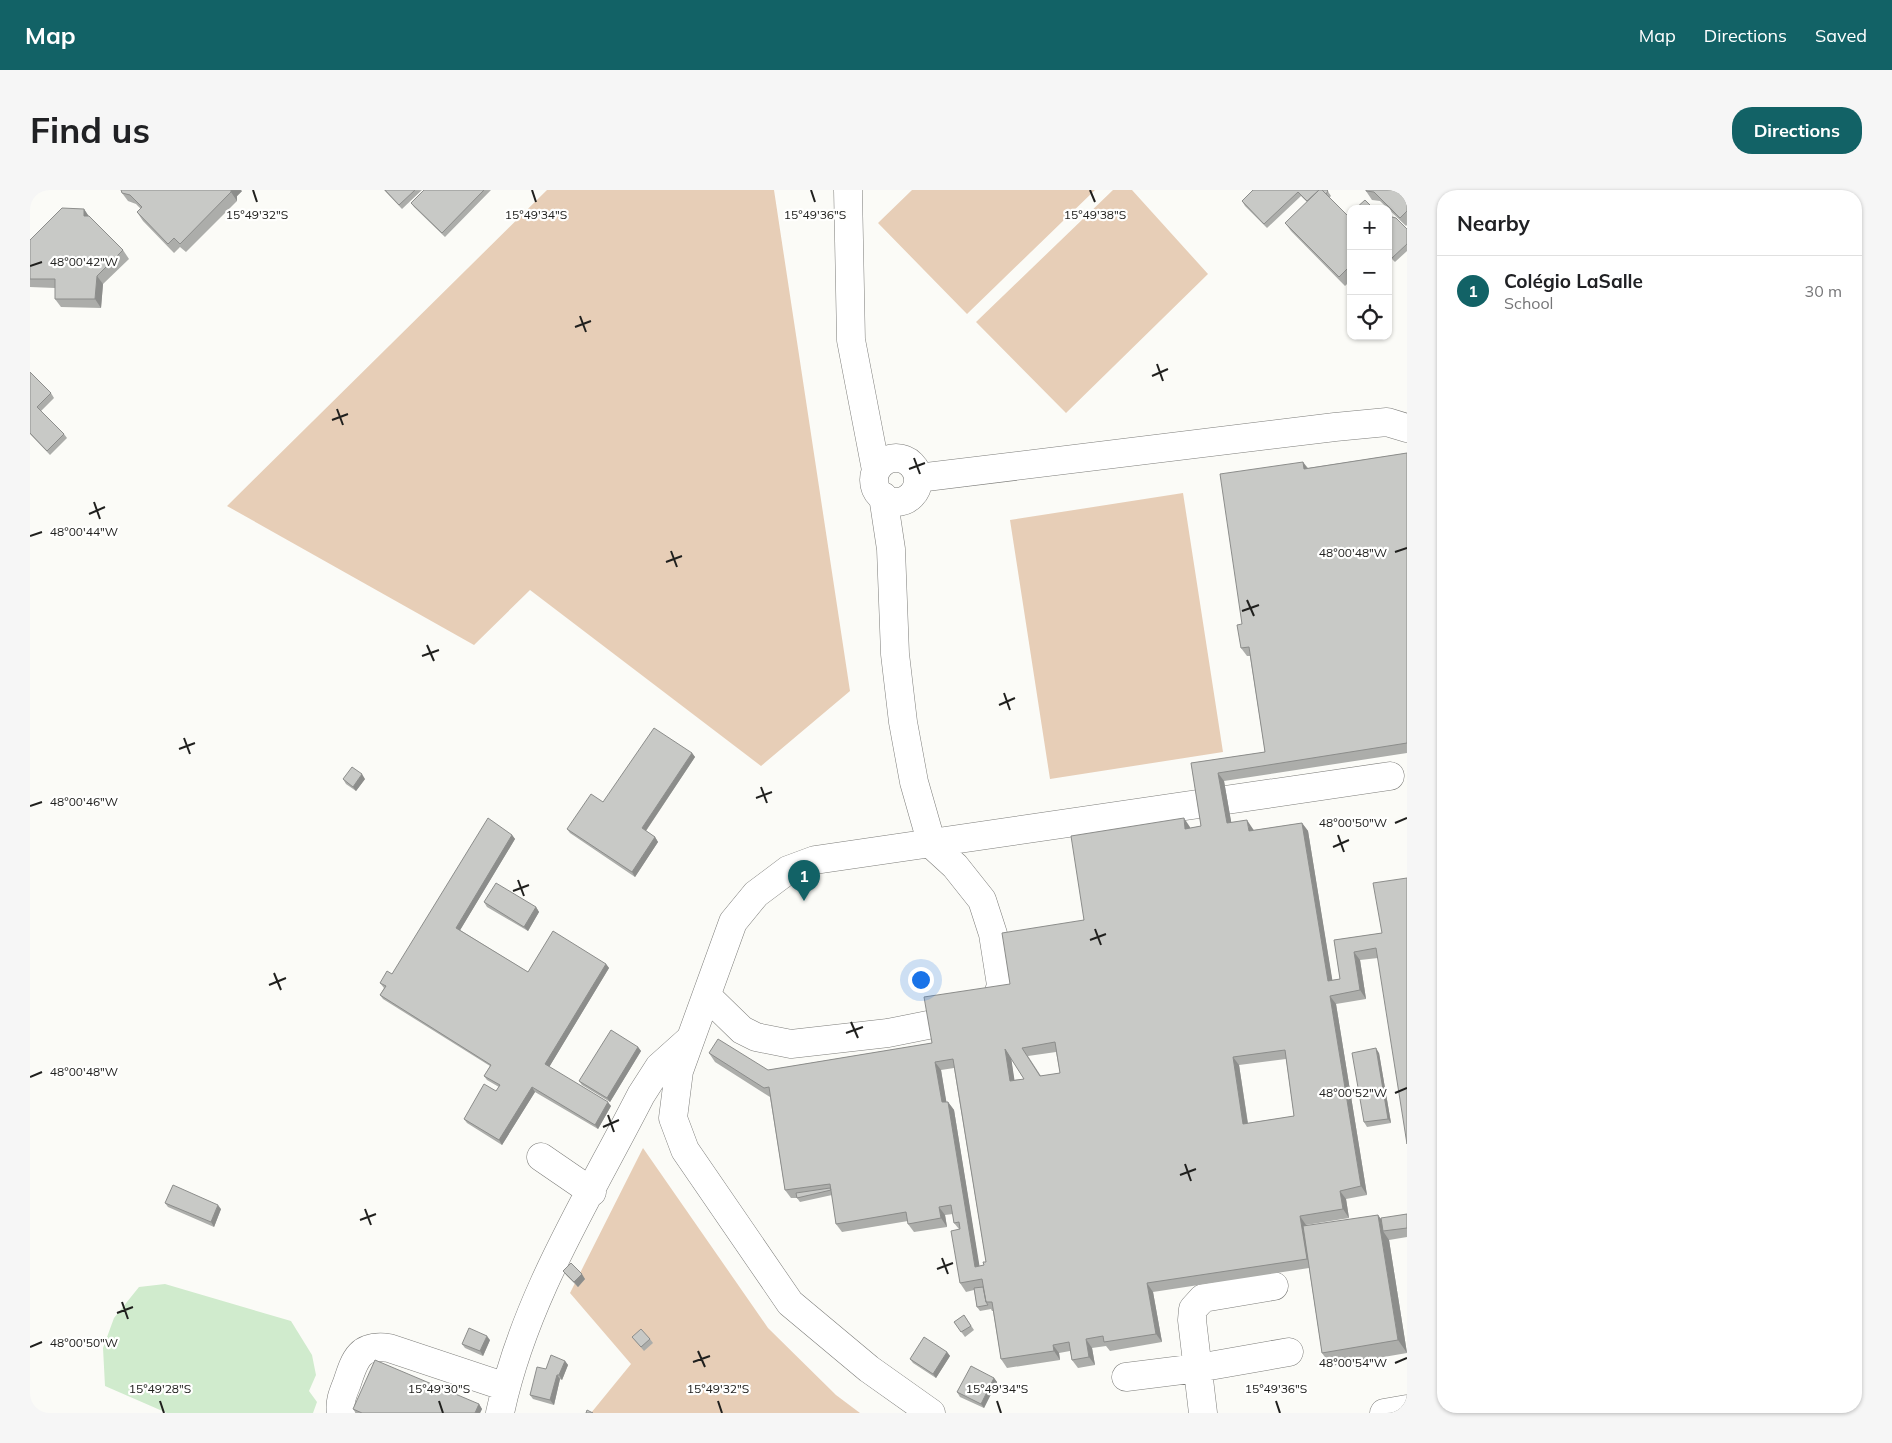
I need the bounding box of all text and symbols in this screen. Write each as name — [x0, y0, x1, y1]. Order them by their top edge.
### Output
text: Map — [25, 20, 76, 50]
text: Map — [1639, 24, 1676, 47]
text: Directions — [1704, 24, 1787, 47]
text: Saved — [1815, 24, 1867, 47]
button: Directions — [1732, 107, 1862, 154]
text: Find us — [30, 108, 150, 152]
map controls — [1347, 205, 1392, 340]
button: + — [1347, 205, 1392, 250]
text: 15°49'32"S — [226, 207, 288, 222]
text: 15°49'34"S — [505, 207, 567, 222]
text: 15°49'36"S — [784, 207, 846, 222]
text: 15°49'38"S — [1064, 207, 1126, 222]
text: Nearby — [1457, 210, 1530, 236]
button: − — [1347, 250, 1392, 295]
text: 48°00'42"W — [50, 254, 118, 269]
text: Colégio LaSalle — [1504, 269, 1643, 293]
text: 1 — [1468, 281, 1478, 301]
text: 30 m — [1805, 281, 1842, 301]
text: School — [1504, 293, 1553, 313]
button: locate — [1347, 295, 1392, 340]
text: 48°00'44"W — [50, 524, 118, 539]
text: 48°00'48"W — [1319, 545, 1387, 560]
text: 48°00'46"W — [50, 794, 118, 809]
text: 48°00'50"W — [1319, 815, 1387, 830]
pin: 1 — [788, 860, 820, 901]
your location — [908, 967, 934, 993]
text: 48°00'48"W — [50, 1064, 118, 1079]
text: 48°00'52"W — [1319, 1085, 1387, 1100]
text: 48°00'50"W — [50, 1335, 118, 1350]
text: 48°00'54"W — [1319, 1355, 1387, 1370]
text: 15°49'28"S — [129, 1381, 191, 1396]
text: 15°49'30"S — [408, 1381, 470, 1396]
text: 15°49'32"S — [687, 1381, 749, 1396]
text: 15°49'34"S — [966, 1381, 1028, 1396]
text: 15°49'36"S — [1245, 1381, 1307, 1396]

